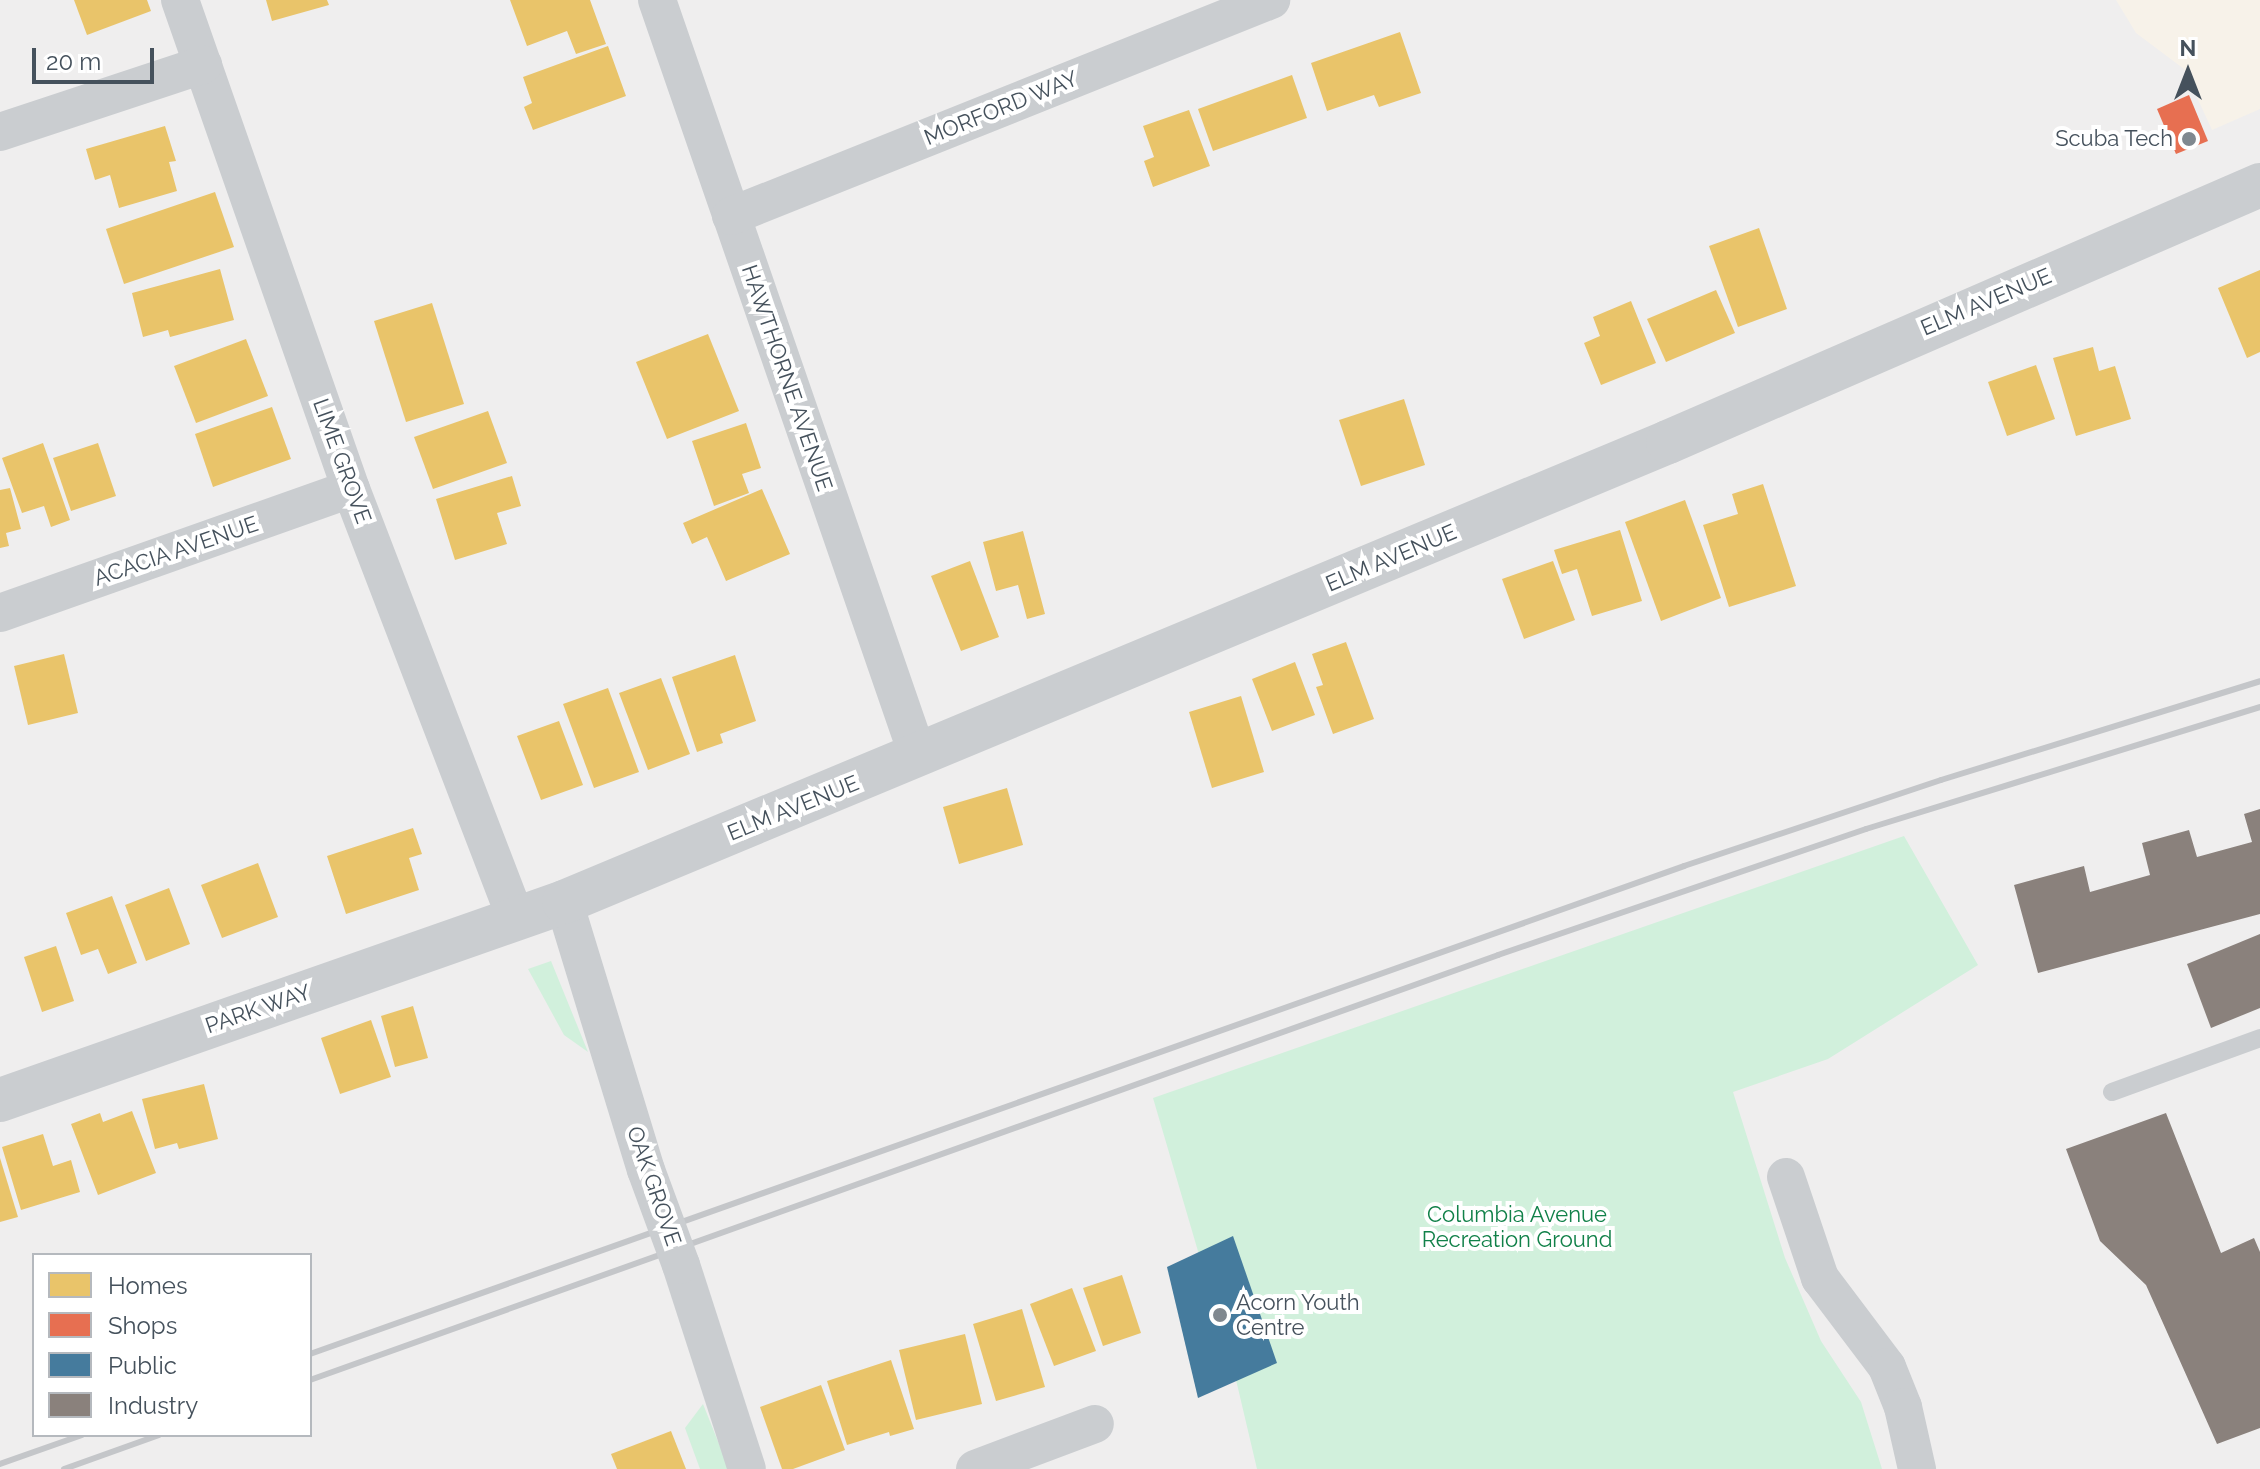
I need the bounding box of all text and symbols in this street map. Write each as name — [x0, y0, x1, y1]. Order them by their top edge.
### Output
scale bar — [36, 32, 158, 82]
north arrow — [2148, 32, 2228, 112]
text: N — [2180, 35, 2196, 61]
text: 20 m — [46, 47, 101, 76]
street label: MORFORD WAY — [920, 65, 1082, 151]
place label: Scuba Tech — [2055, 126, 2173, 152]
marker: Scuba Tech — [2180, 130, 2198, 148]
street label: HAWTHORNE AVENUE — [736, 261, 838, 495]
street label: ELM AVENUE — [1916, 262, 2056, 342]
street label: LIME GROVE — [307, 395, 377, 527]
street label: ACACIA AVENUE — [90, 510, 262, 592]
street label: ELM AVENUE — [1321, 518, 1461, 598]
street label: ELM AVENUE — [723, 770, 863, 846]
street label: PARK WAY — [201, 978, 315, 1040]
street label: OAK GROVE — [621, 1123, 687, 1249]
park label: Columbia Avenue Recreation Ground — [1422, 1201, 1612, 1252]
legend — [32, 1253, 312, 1437]
text: Homes — [108, 1271, 188, 1300]
place label: Acorn Youth Centre — [1236, 1289, 1360, 1340]
marker: Acorn Youth Centre — [1211, 1306, 1229, 1324]
text: Shops — [108, 1311, 177, 1340]
text: Public — [108, 1351, 177, 1380]
text: Industry — [108, 1391, 198, 1420]

